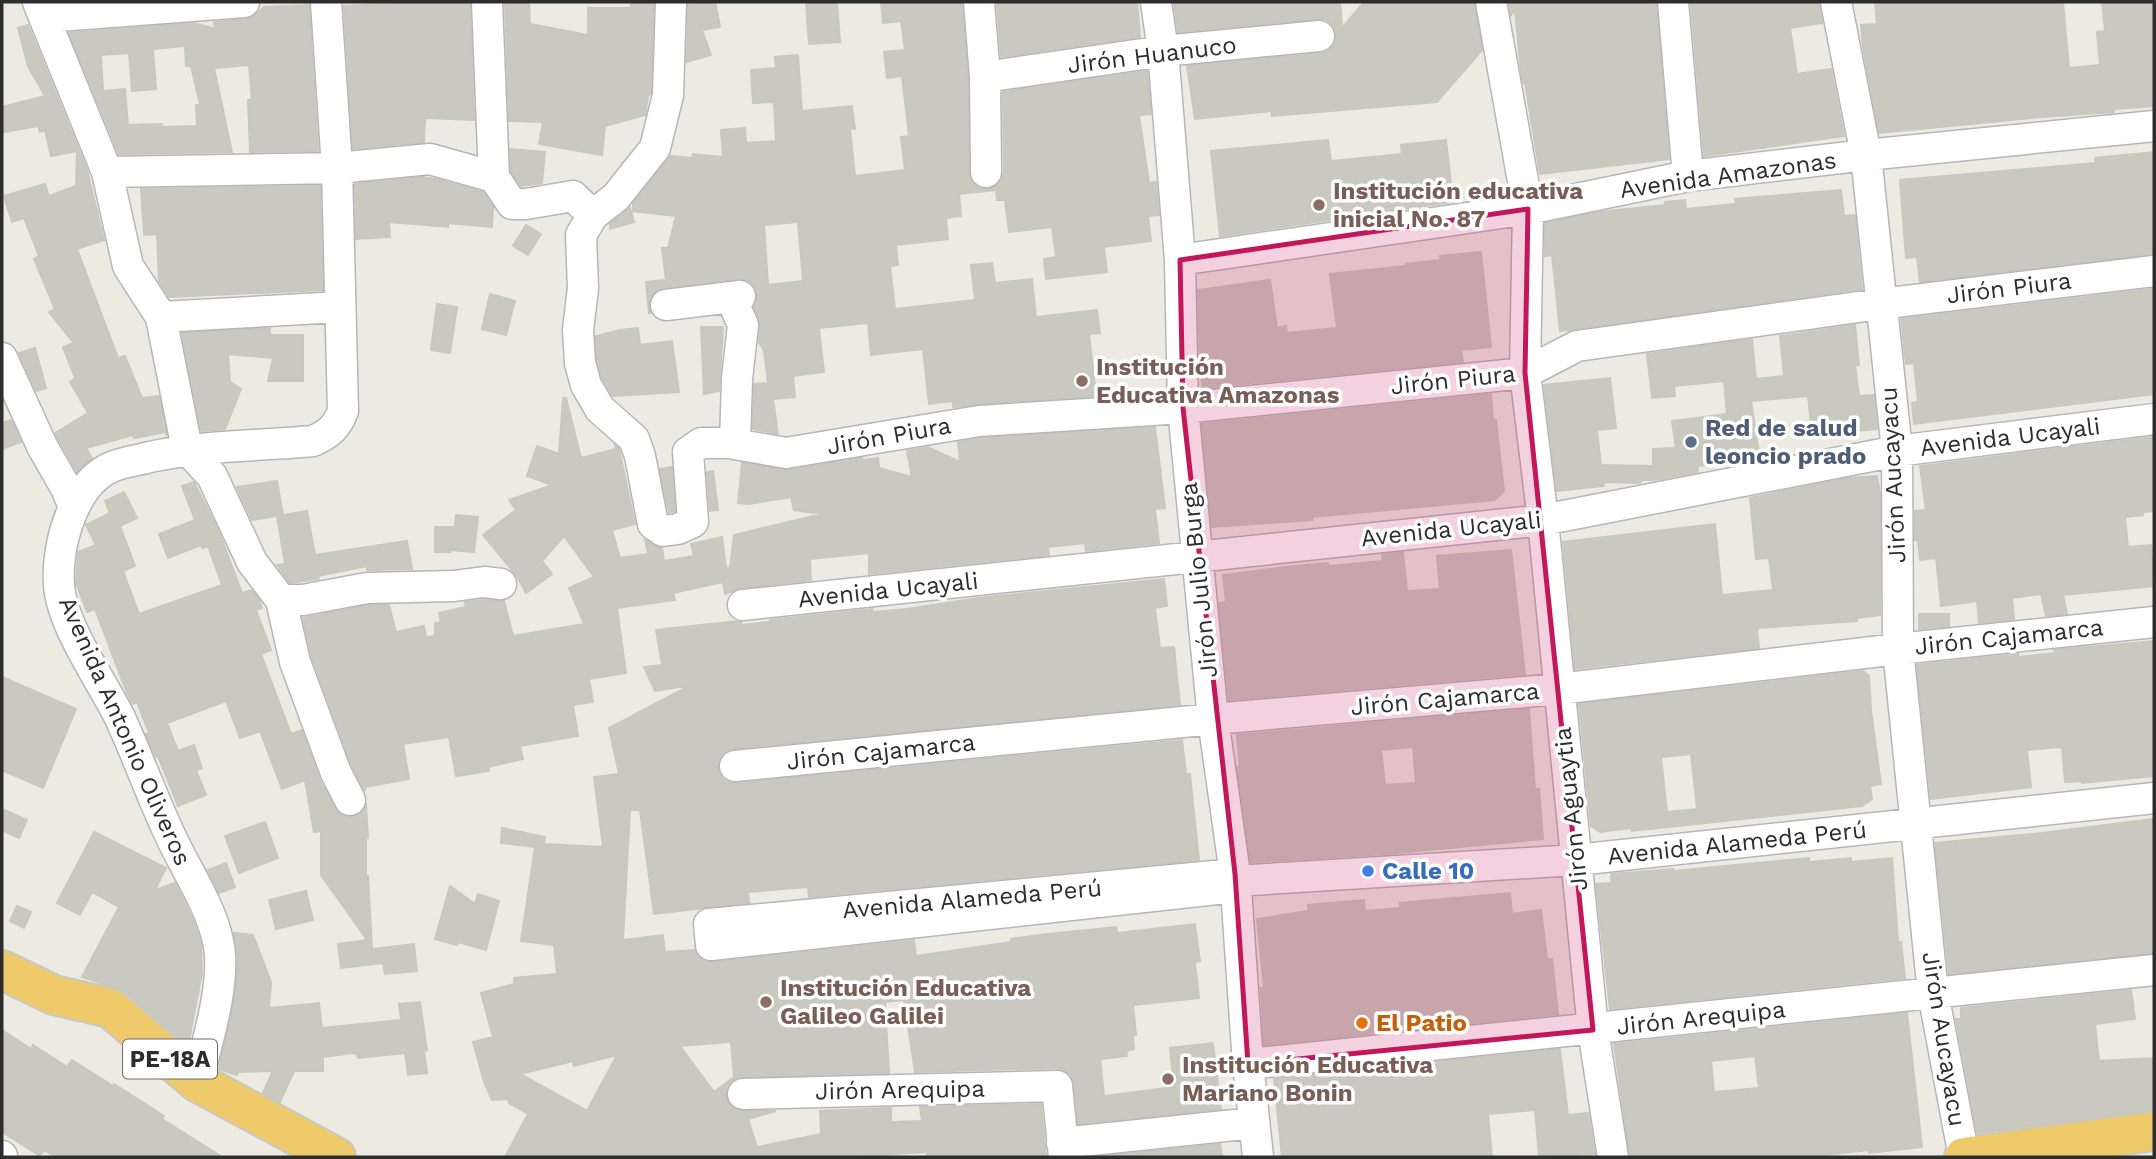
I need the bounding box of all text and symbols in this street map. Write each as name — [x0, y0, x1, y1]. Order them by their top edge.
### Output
street label: Jirón Huanuco — [1066, 31, 1238, 79]
street label: Avenida Amazonas — [1618, 146, 1838, 204]
place label: Institución educativa inicial No. 87 — [1333, 177, 1583, 233]
marker: Institución educativa inicial No. 87 — [1311, 197, 1327, 213]
street label: Jirón Piura — [1945, 266, 2073, 310]
place label: Institución Educativa Amazonas — [1096, 353, 1340, 409]
street label: Jirón Piura — [1389, 360, 1517, 400]
marker: Institución Educativa Amazonas — [1074, 373, 1090, 389]
street label: Jirón Aucayacu — [1874, 386, 1912, 564]
street label: Jirón Piura — [825, 411, 953, 461]
street label: Avenida Ucayali — [1918, 412, 2102, 462]
place label: Red de salud leoncio prado — [1705, 414, 1866, 470]
marker: Red de salud leoncio prado — [1683, 434, 1699, 450]
street label: Jirón Julio Burga — [1175, 481, 1223, 679]
street label: Avenida Ucayali — [1359, 506, 1543, 552]
street label: Avenida Ucayali — [796, 567, 980, 613]
street label: Avenida Antonio Oliveros — [53, 592, 197, 870]
street label: Jirón Cajamarca — [1913, 613, 2105, 661]
street label: Jirón Cajamarca — [1349, 677, 1541, 721]
street label: Jirón Aguaytia — [1548, 726, 1594, 892]
street label: Jirón Cajamarca — [785, 728, 977, 776]
street label: Avenida Alameda Perú — [1606, 815, 1868, 871]
place label: Calle 10 — [1382, 857, 1474, 885]
marker: Calle 10 — [1360, 863, 1376, 879]
street label: Avenida Alameda Perú — [841, 874, 1103, 924]
street label: Jirón Aucayacu — [1916, 950, 1972, 1128]
place label: Institución Educativa Galileo Galilei — [780, 974, 1031, 1030]
marker: Institución Educativa Galileo Galilei — [758, 994, 774, 1010]
street label: Jirón Arequipa — [1615, 995, 1787, 1041]
place label: El Patio — [1376, 1009, 1467, 1037]
marker: El Patio — [1354, 1015, 1370, 1031]
road number: PE-18A — [123, 1040, 217, 1078]
place label: Institución Educativa Mariano Bonin — [1182, 1051, 1433, 1107]
marker: Institución Educativa Mariano Bonin — [1160, 1071, 1176, 1087]
street label: Jirón Arequipa — [815, 1075, 985, 1105]

